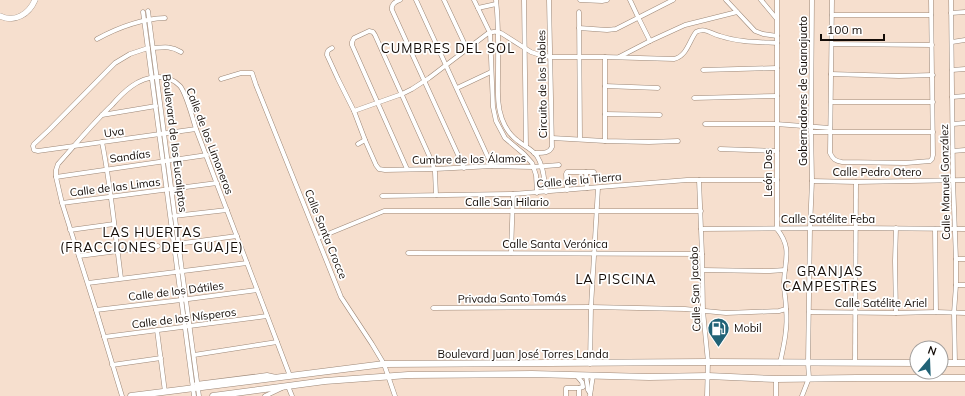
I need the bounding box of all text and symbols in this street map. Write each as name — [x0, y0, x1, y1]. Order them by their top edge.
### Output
street label: Gobernadores de Guanajuato — [796, 16, 810, 166]
scale bar — [821, 16, 884, 42]
text: 100 m — [827, 22, 862, 37]
street label: Circuito de los Robles — [534, 30, 550, 138]
district label: CUMBRES DEL SOL — [381, 40, 515, 56]
street label: Boulevard de los Eucaliptos — [160, 73, 190, 213]
street label: Calle de los Limoneros — [183, 86, 237, 196]
street label: Uva — [103, 124, 125, 140]
street label: Calle Manuel González — [937, 124, 953, 240]
street label: Sandías — [109, 146, 151, 166]
street label: León Dos — [761, 149, 775, 197]
street label: Cumbre de los Álamos — [412, 151, 526, 167]
street label: Calle Pedro Otero — [832, 165, 922, 179]
street label: Calle de la Tierra — [536, 169, 622, 191]
street label: Calle de las Limas — [69, 174, 161, 200]
street label: Calle Santa Crocce — [302, 187, 350, 281]
street label: Calle San Hilario — [465, 195, 549, 209]
street label: Calle Satélite Feba — [781, 212, 875, 226]
district label: LAS HUERTAS (FRACCIONES DEL GUAJE) — [60, 224, 244, 255]
street label: Calle Santa Verónica — [502, 237, 608, 251]
street label: Calle San Jacobo — [687, 246, 703, 332]
district label: GRANJAS CAMPESTRES — [782, 263, 878, 294]
district label: LA PISCINA — [575, 271, 657, 287]
street label: Calle de los Dátiles — [127, 278, 225, 304]
street label: Privada Santo Tomás — [458, 290, 566, 306]
street label: Calle Satélite Ariel — [835, 296, 927, 310]
street label: Calle de los Nísperos — [131, 305, 237, 331]
fuel station icon: Mobil — [706, 315, 732, 348]
place label: Mobil — [734, 321, 762, 335]
north arrow — [909, 340, 949, 380]
text: N — [926, 343, 938, 359]
street label: Boulevard Juan José Torres Landa — [437, 347, 609, 361]

